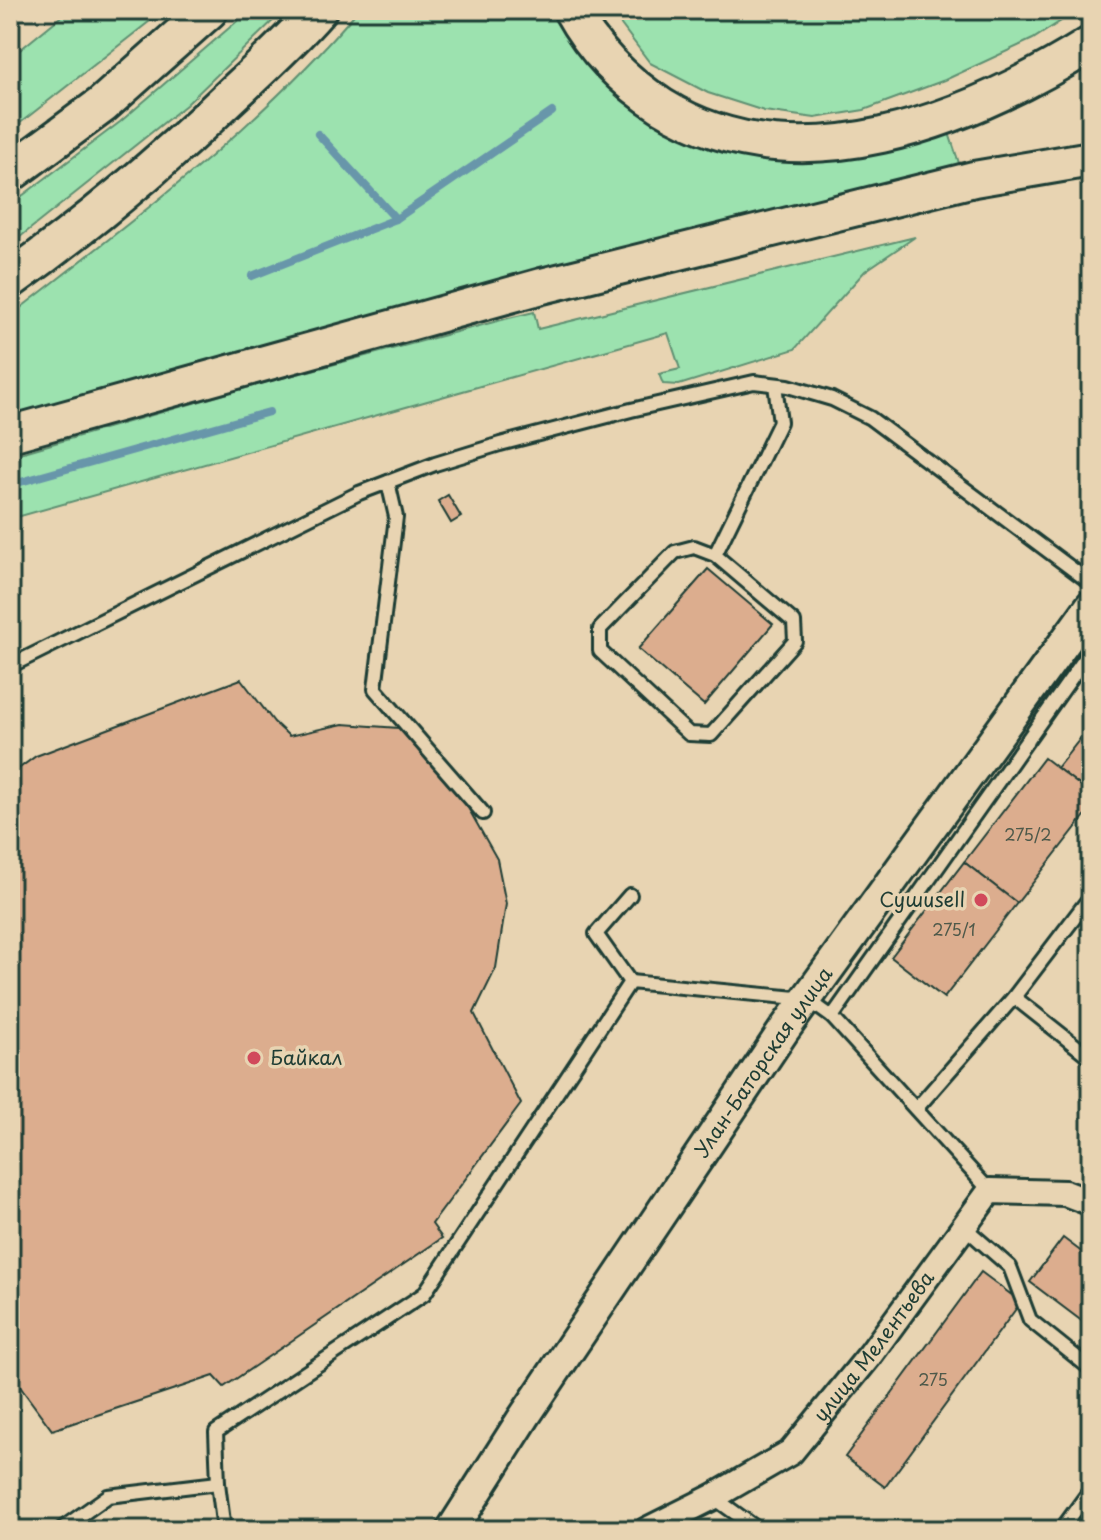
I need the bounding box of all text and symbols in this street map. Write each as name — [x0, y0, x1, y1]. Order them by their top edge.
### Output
house number: 275/2 — [1004, 822, 1052, 846]
place label: Сушиsell — [879, 884, 965, 914]
marker: Сушиsell — [972, 891, 990, 909]
house number: 275/1 — [932, 917, 976, 941]
street label: Улан-Баторская улица — [686, 960, 839, 1163]
place label: Байкал — [270, 1042, 342, 1072]
marker: Байкал — [245, 1049, 263, 1067]
street label: улица Мелентьева — [805, 1264, 941, 1428]
house number: 275 — [918, 1367, 948, 1391]

